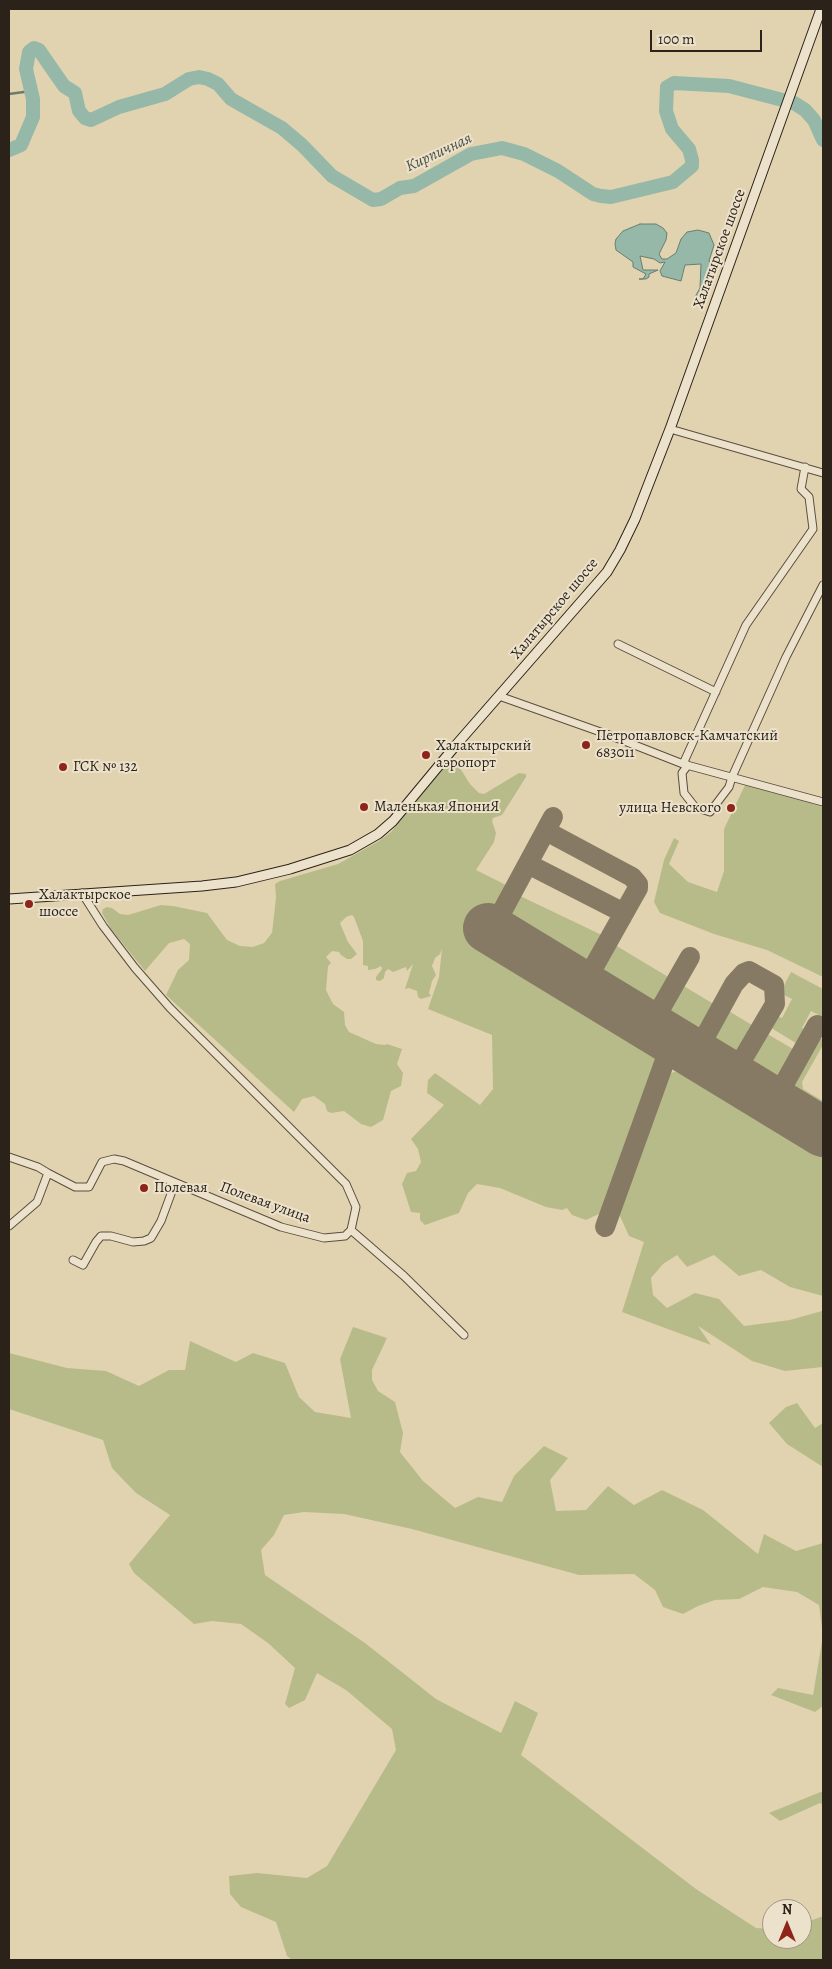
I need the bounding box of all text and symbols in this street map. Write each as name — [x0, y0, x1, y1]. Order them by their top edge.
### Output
scale bar — [652, 20, 764, 52]
text: 100 m — [658, 29, 695, 49]
water label: Кирпичная — [403, 129, 475, 177]
street label: Халатырское шоссе — [690, 187, 750, 311]
street label: Халатырское шоссе — [508, 555, 602, 663]
place label: Петропавловск-Камчатский 683011 — [596, 727, 778, 762]
place label: Халактырский аэропорт — [436, 737, 531, 772]
marker: Петропавловск-Камчатский 683011 — [580, 739, 592, 751]
marker: Халактырский аэропорт — [420, 749, 432, 761]
place label: ГСК № 132 — [73, 758, 138, 776]
marker: ГСК № 132 — [57, 761, 69, 773]
place label: Маленькая ЯпониЯ — [374, 798, 500, 816]
place label: улица Невского — [619, 799, 721, 817]
marker: Маленькая ЯпониЯ — [358, 801, 370, 813]
marker: улица Невского — [725, 802, 737, 814]
place label: Халактырское шоссе — [39, 886, 131, 921]
marker: Халактырское шоссе — [23, 898, 35, 910]
street label: Полевая улица — [217, 1178, 313, 1228]
place label: Полевая — [154, 1179, 208, 1197]
marker: Полевая — [138, 1182, 150, 1194]
north arrow — [762, 1899, 812, 1949]
text: N — [782, 1900, 792, 1919]

